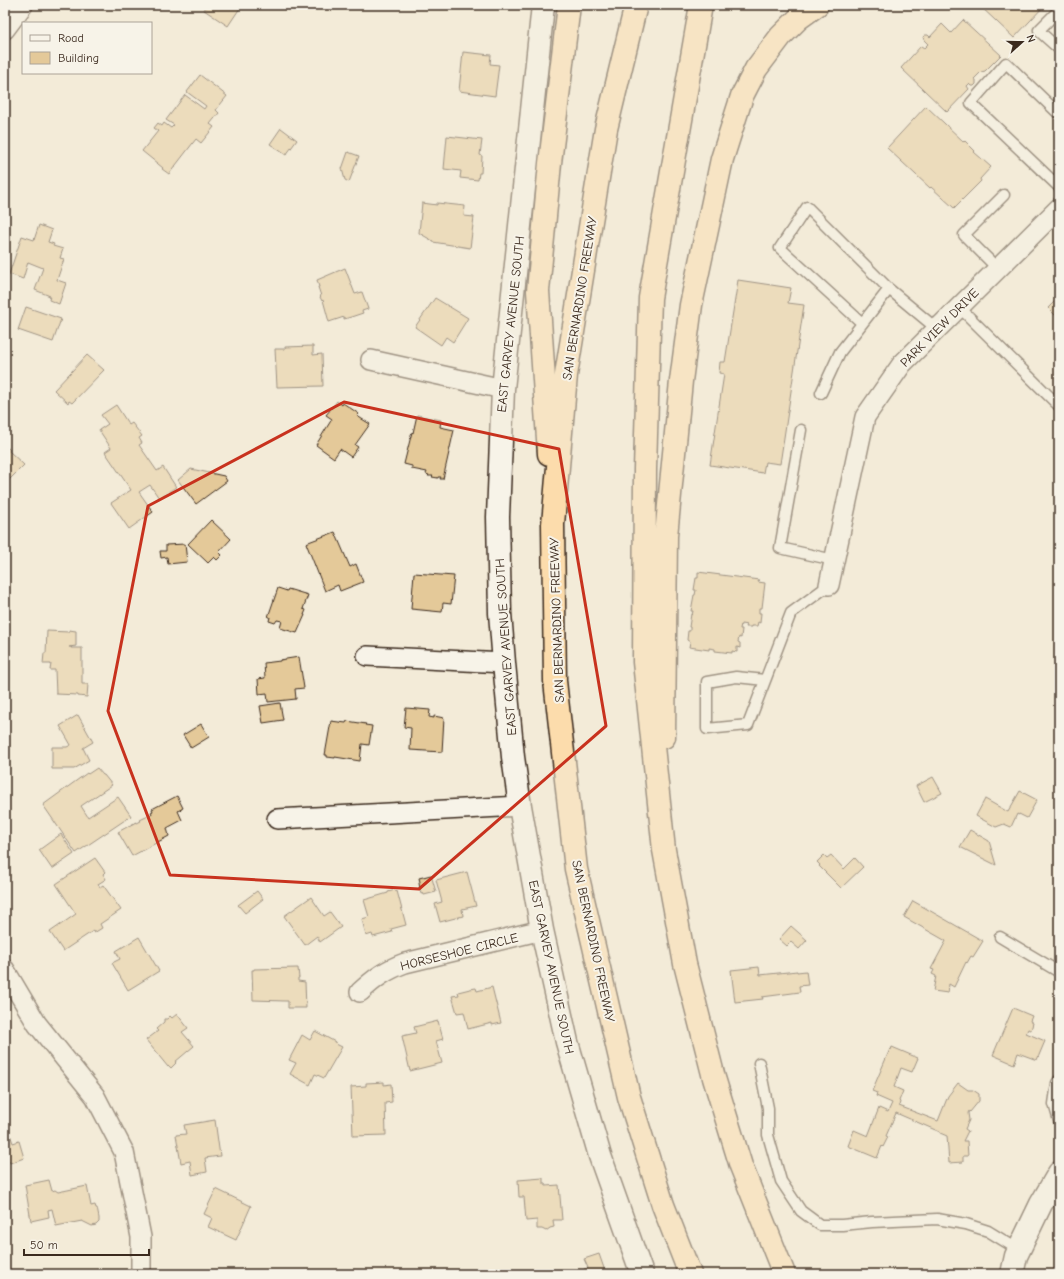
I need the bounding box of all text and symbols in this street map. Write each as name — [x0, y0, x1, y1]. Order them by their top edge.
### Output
legend — [22, 22, 152, 74]
north arrow — [1002, 22, 1042, 62]
text: Road — [58, 31, 84, 45]
text: N — [1024, 33, 1038, 44]
text: Building — [58, 51, 99, 65]
street label: SAN BERNARDINO FREEWAY — [559, 215, 600, 381]
street label: EAST GARVEY AVENUE SOUTH — [494, 235, 527, 413]
street label: PARK VIEW DRIVE — [897, 285, 982, 370]
street label: SAN BERNARDINO FREEWAY — [546, 537, 567, 703]
street label: EAST GARVEY AVENUE SOUTH — [492, 558, 519, 736]
street label: SAN BERNARDINO FREEWAY — [569, 859, 618, 1024]
street label: EAST GARVEY AVENUE SOUTH — [526, 879, 577, 1055]
street label: HORSESHOE CIRCLE — [399, 930, 520, 973]
scale bar — [24, 1231, 149, 1257]
text: 50 m — [30, 1238, 58, 1252]

